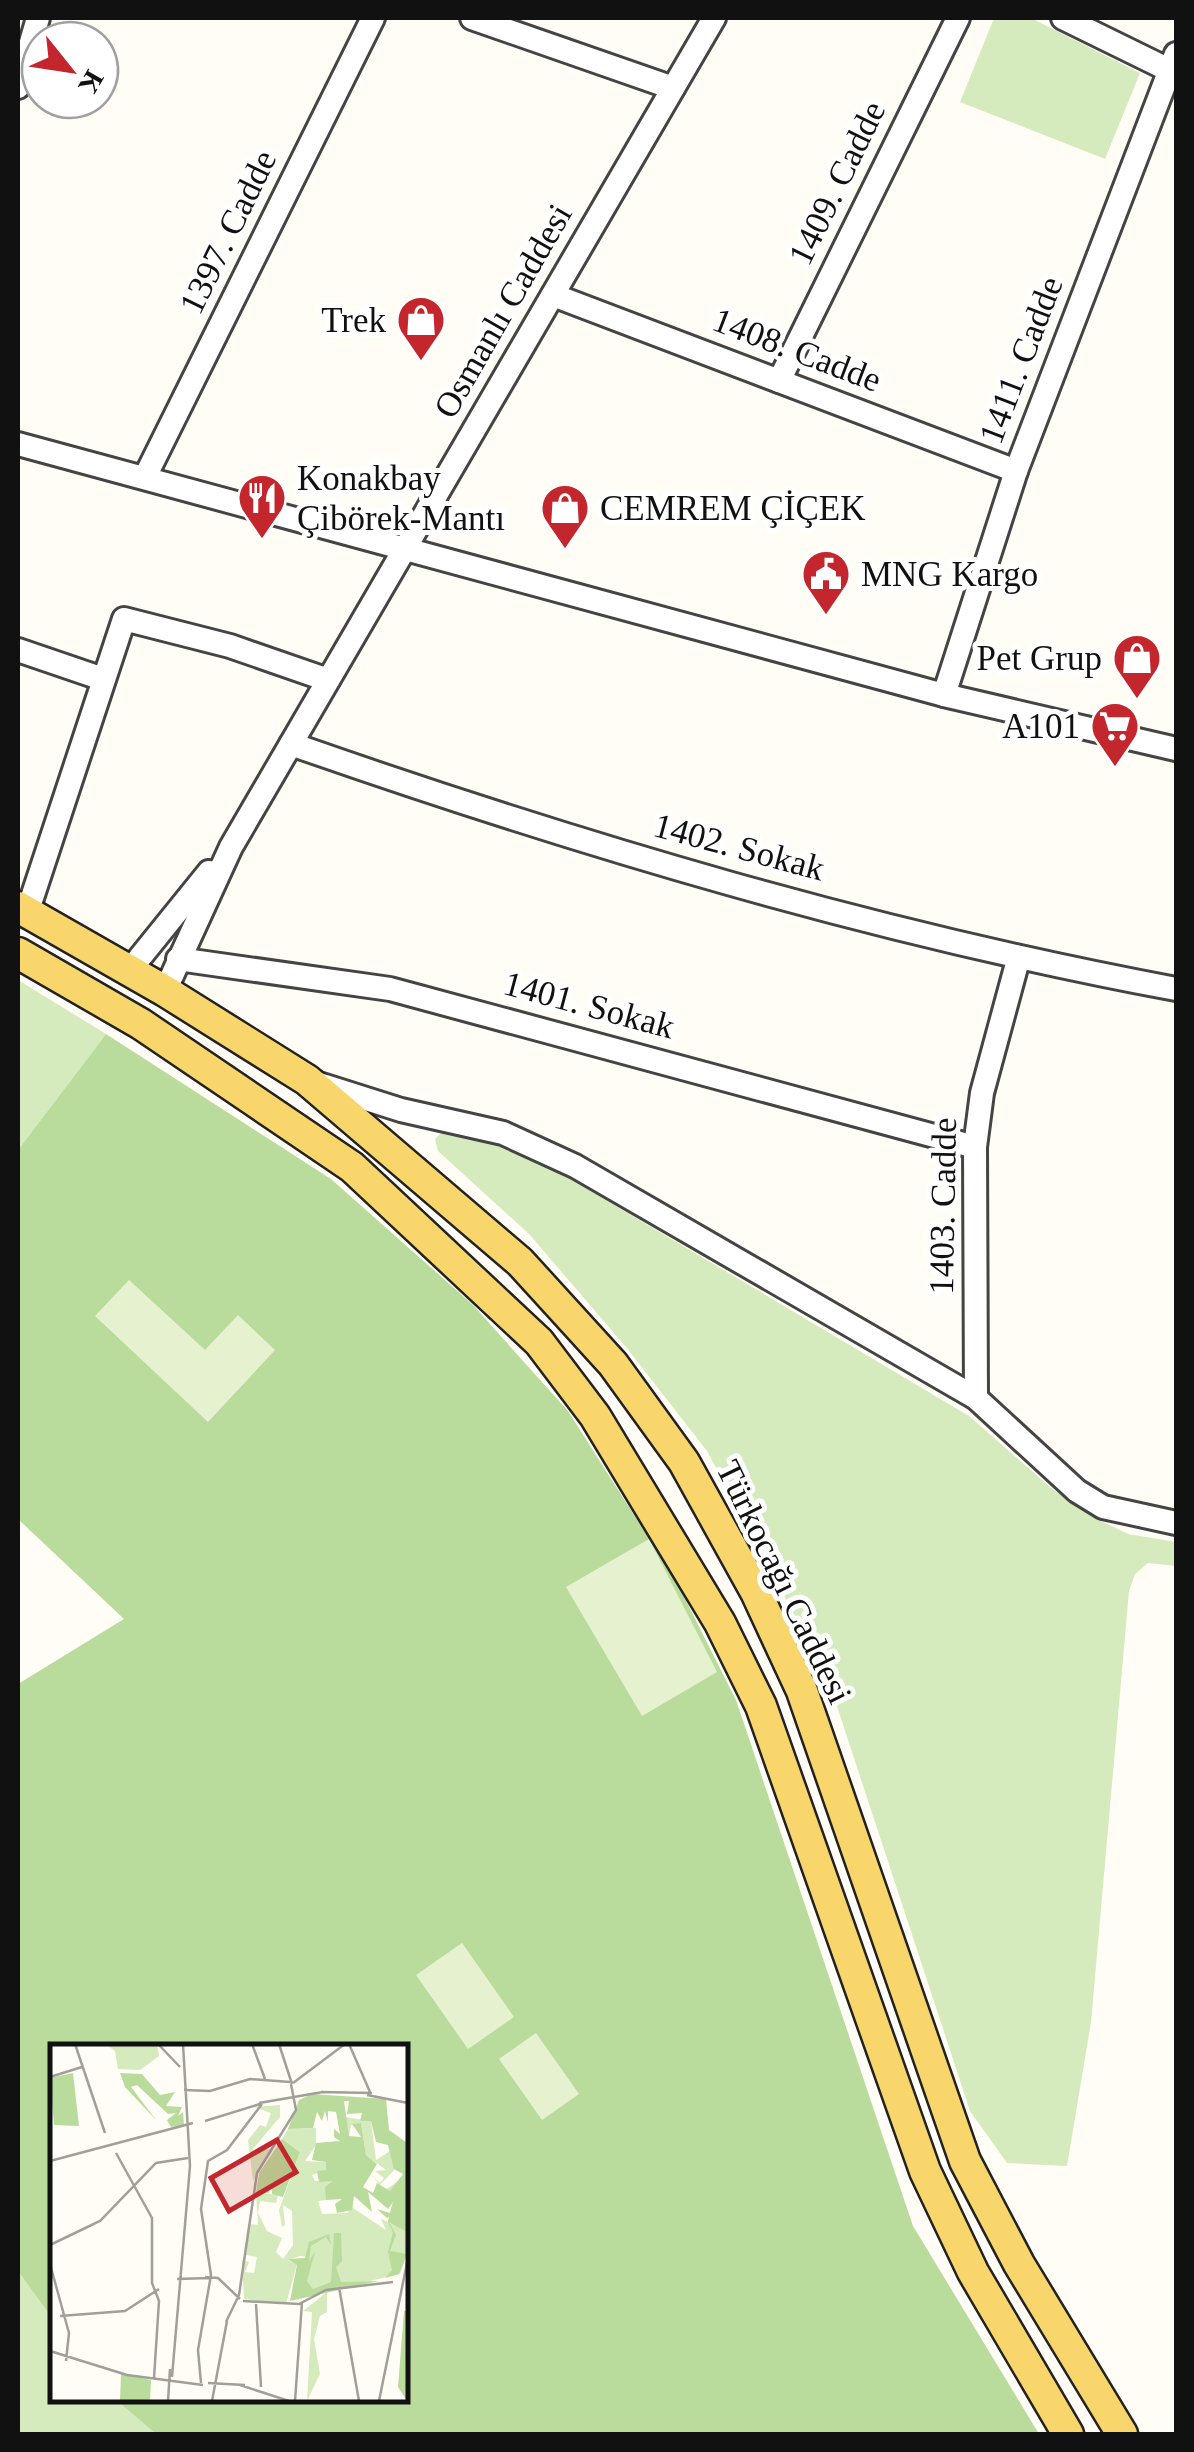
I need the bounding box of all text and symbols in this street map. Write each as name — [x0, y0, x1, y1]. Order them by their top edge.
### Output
north arrow — [20, 20, 120, 120]
text: K — [72, 65, 110, 100]
street label: 1409. Cadde — [781, 95, 893, 271]
street label: 1397. Cadde — [172, 144, 284, 320]
street label: Osmanlı Caddesi — [426, 197, 580, 425]
street label: 1411. Cadde — [971, 271, 1071, 449]
shop icon: Trek — [395, 294, 447, 362]
street label: 1408. Cadde — [707, 300, 887, 400]
place label: Trek — [321, 301, 386, 340]
place label: Konakbay Çibörek-Mantı — [297, 459, 505, 538]
restaurant icon: Konakbay Çibörek-Mantı — [236, 472, 288, 540]
shop icon: CEMREM ÇİÇEK — [539, 482, 591, 550]
place label: CEMREM ÇİÇEK — [600, 489, 865, 528]
public building icon: MNG Kargo — [800, 548, 852, 616]
place label: MNG Kargo — [861, 555, 1038, 594]
shop icon: Pet Grup — [1111, 632, 1163, 700]
place label: Pet Grup — [977, 639, 1102, 678]
supermarket icon: A101 — [1089, 700, 1141, 768]
place label: A101 — [1002, 707, 1080, 746]
street label: 1402. Sokak — [649, 806, 829, 889]
street label: 1401. Sokak — [499, 964, 679, 1047]
street label: 1403. Cadde — [922, 1117, 964, 1295]
street label: Türkocağı Caddesi — [708, 1454, 860, 1710]
inset map — [50, 2044, 408, 2402]

